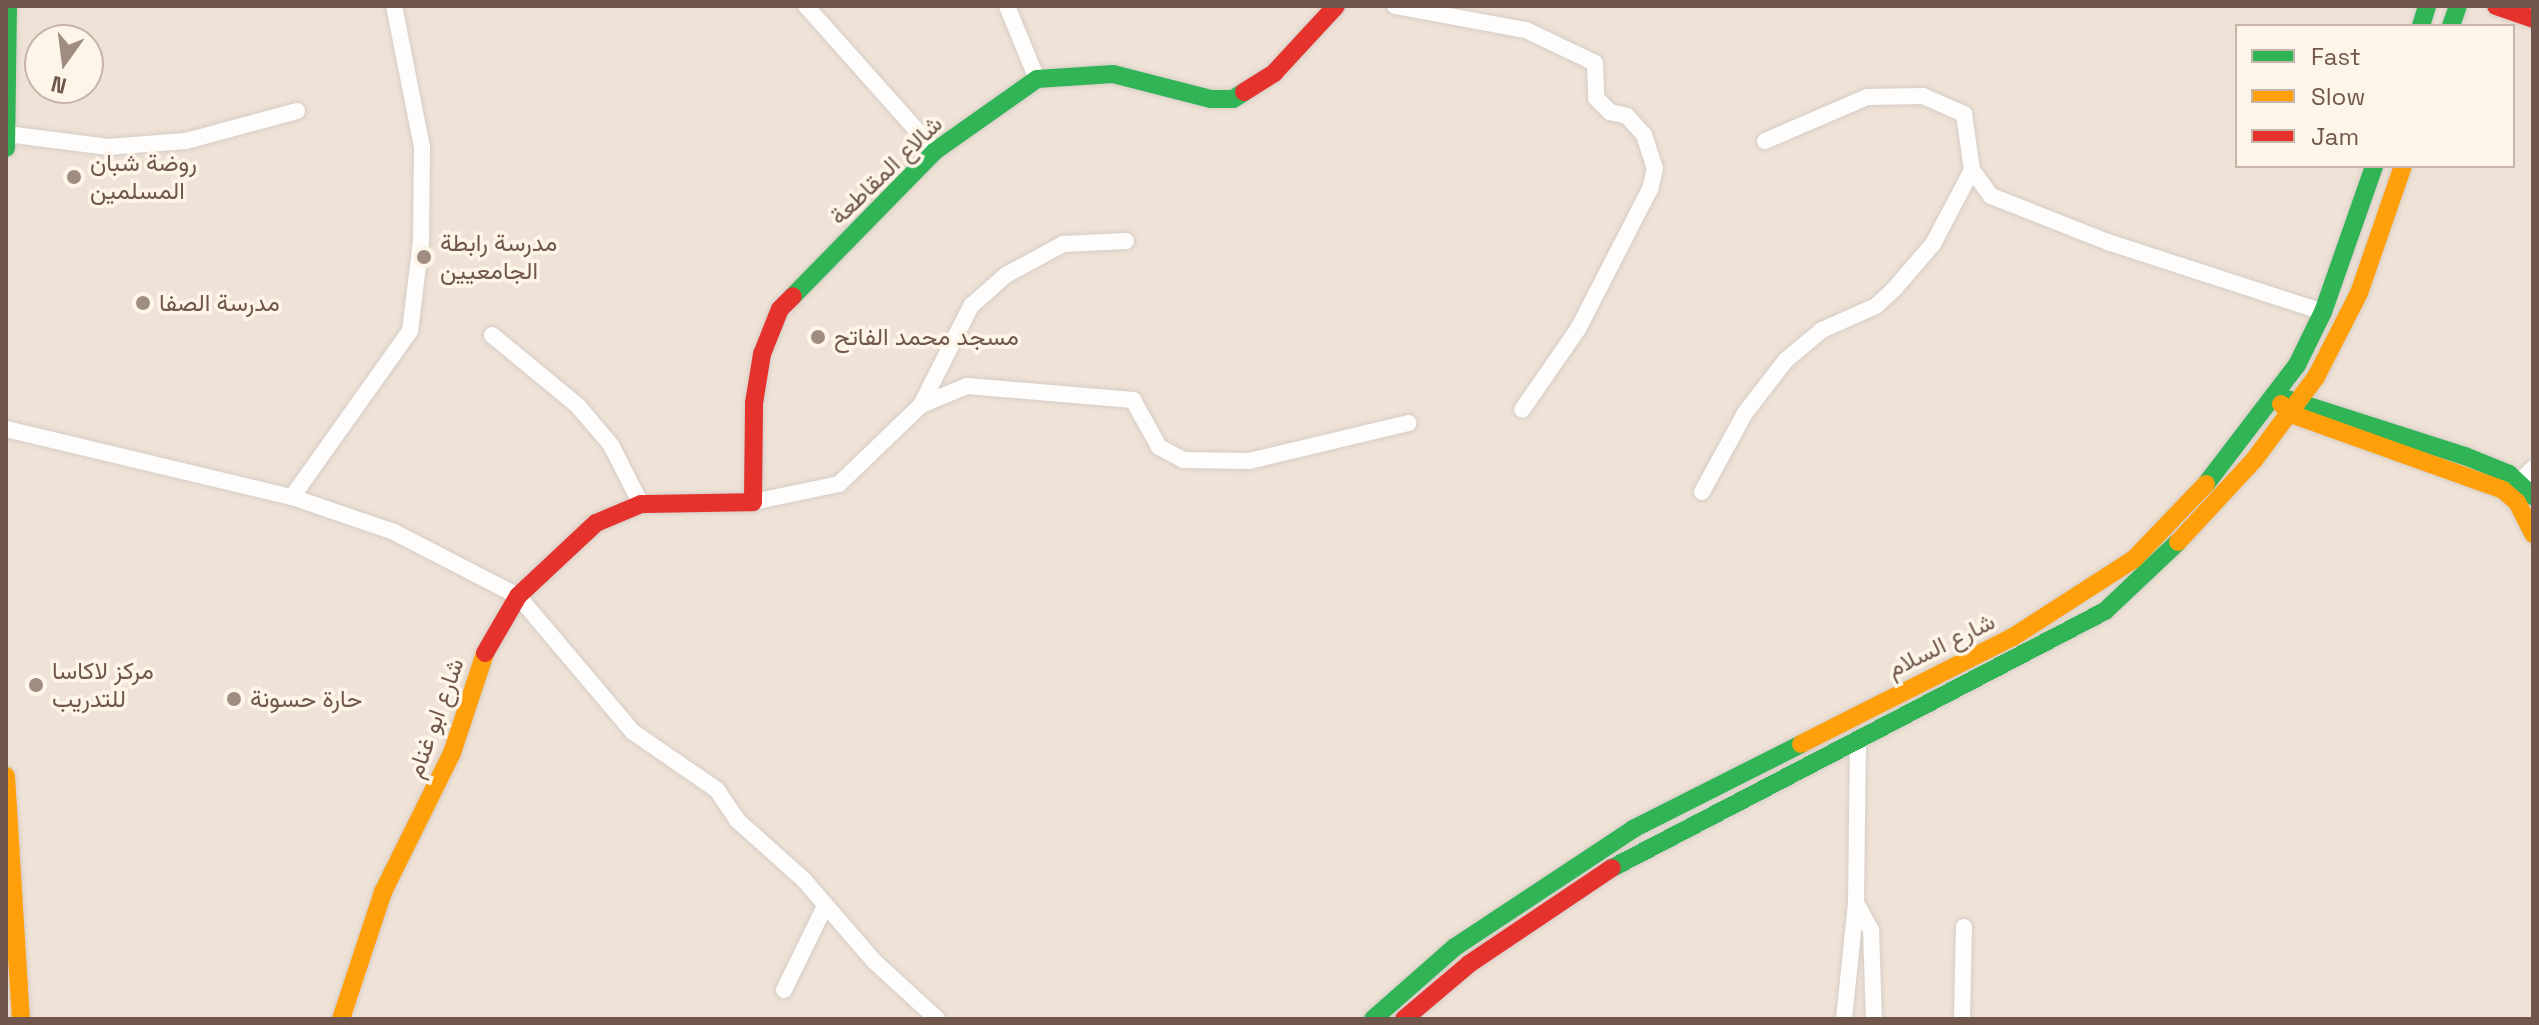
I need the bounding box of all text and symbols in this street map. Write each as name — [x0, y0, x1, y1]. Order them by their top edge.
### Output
north arrow — [24, 24, 104, 104]
legend — [2235, 24, 2515, 168]
text: Fast — [2311, 41, 2361, 72]
text: N — [48, 70, 69, 101]
text: Slow — [2311, 81, 2365, 112]
street label: شالاع المقاطعة — [824, 109, 948, 231]
text: Jam — [2311, 121, 2359, 152]
place label: روضة شبان المسلمين — [90, 149, 197, 205]
marker: روضة شبان المسلمين — [65, 168, 83, 186]
place label: مدرسة رابطة الجامعيين — [440, 229, 557, 285]
marker: مدرسة رابطة الجامعيين — [415, 248, 433, 266]
place label: مدرسة الصفا — [159, 289, 280, 317]
marker: مدرسة الصفا — [134, 294, 152, 312]
place label: مسجد محمد الفاتح — [834, 323, 1019, 351]
marker: مسجد محمد الفاتح — [809, 328, 827, 346]
street label: شارع السلام — [1883, 607, 1999, 683]
street label: شارع ابو غنام — [400, 654, 470, 782]
place label: مركز لاكاسا للتدريب — [52, 657, 154, 713]
marker: مركز لاكاسا للتدريب — [27, 676, 45, 694]
place label: حارة حسونة — [250, 685, 362, 713]
marker: حارة حسونة — [225, 690, 243, 708]

